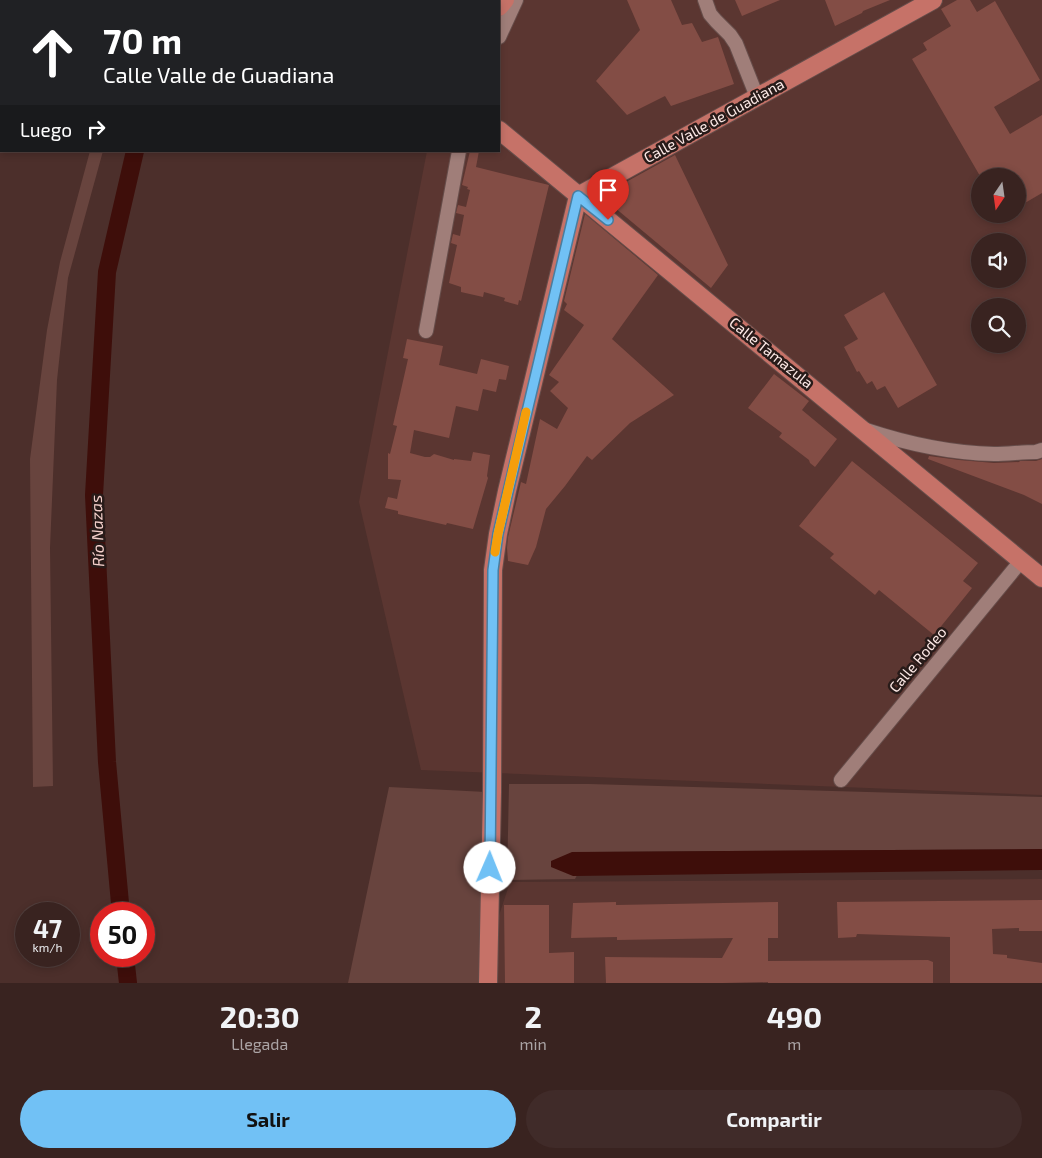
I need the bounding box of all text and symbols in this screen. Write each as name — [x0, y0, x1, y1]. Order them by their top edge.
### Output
text: 70 m — [103, 19, 182, 61]
icon: ahead — [20, 20, 85, 85]
text: Calle Valle de Guadiana — [103, 61, 334, 87]
street label: Calle Valle de Guadiana — [640, 74, 787, 166]
icon: right — [82, 115, 110, 143]
text: Luego — [20, 118, 72, 141]
north arrow — [971, 168, 1026, 222]
map controls — [971, 168, 1026, 353]
pin — [587, 169, 629, 220]
icon: arrive — [594, 176, 622, 204]
button: sound — [971, 233, 1026, 288]
button: search — [971, 298, 1026, 353]
street label: Calle Tamazula — [726, 313, 817, 391]
water label: Río Nazas — [86, 495, 107, 567]
street label: Calle Rodeo — [885, 623, 950, 696]
position arrow — [463, 841, 515, 893]
speed limit sign: 50 — [90, 902, 155, 967]
text: 47 — [33, 913, 62, 943]
text: km/h — [33, 940, 62, 954]
text: 20:30 — [220, 998, 300, 1034]
text: 2 — [524, 998, 542, 1034]
text: 490 — [767, 998, 822, 1034]
text: Llegada — [231, 1034, 288, 1053]
text: min — [519, 1034, 547, 1053]
text: m — [787, 1034, 801, 1053]
button: Salir — [20, 1090, 516, 1148]
button: Compartir — [526, 1090, 1022, 1148]

